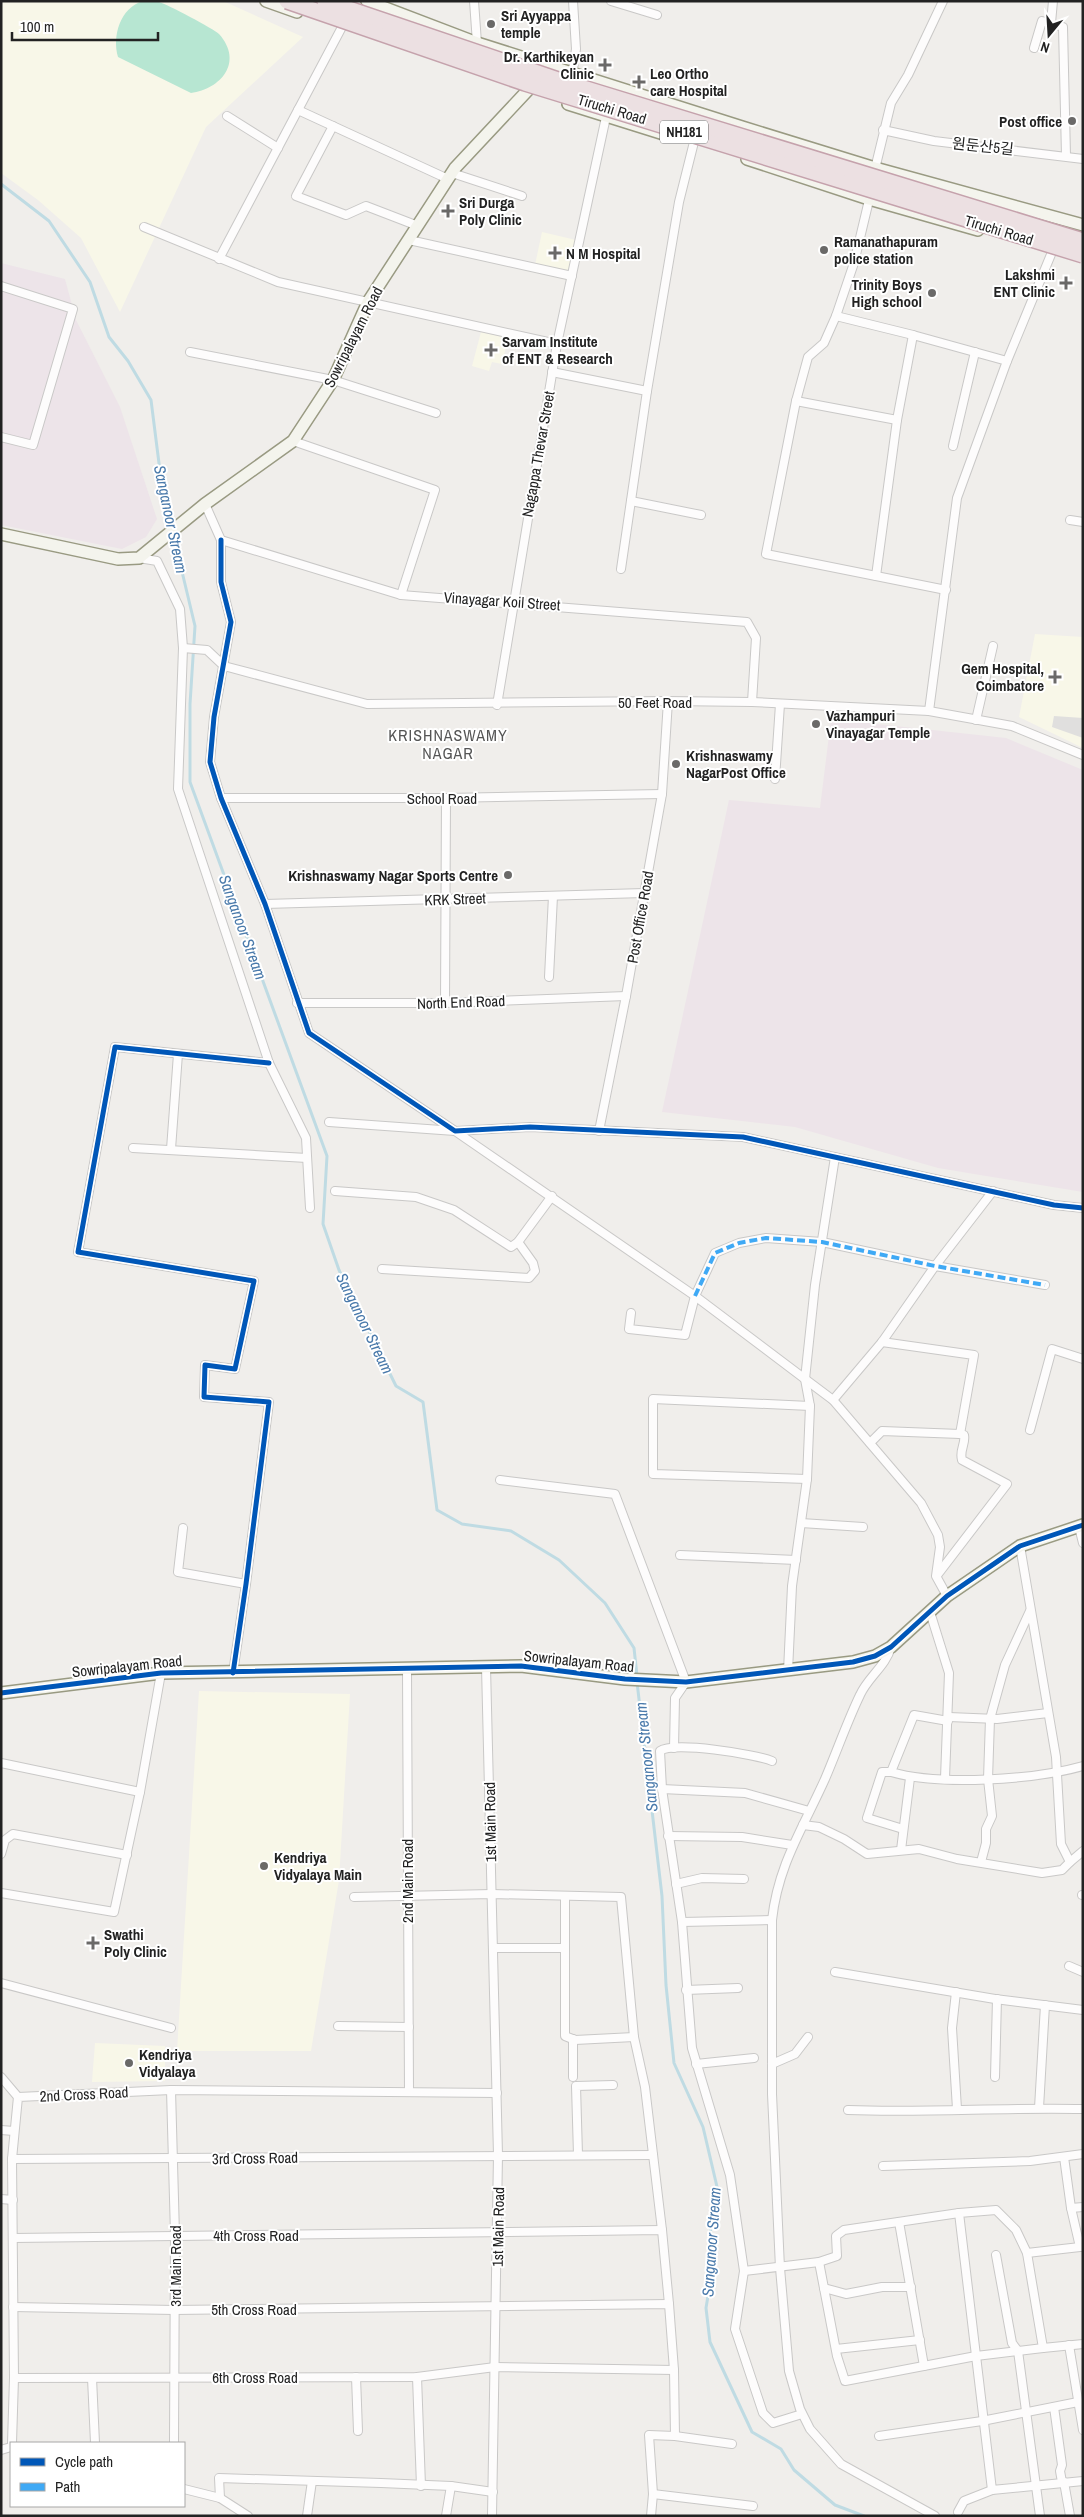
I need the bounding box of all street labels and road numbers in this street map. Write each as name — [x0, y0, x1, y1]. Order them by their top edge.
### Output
street label: Tiruchi Road — [575, 89, 649, 129]
road number: NH181 — [660, 120, 708, 144]
street label: 원둔산5길 — [951, 132, 1015, 160]
street label: Tiruchi Road — [962, 210, 1036, 250]
street label: Sowripalayam Road — [319, 283, 387, 391]
street label: Nagappa Thevar Street — [517, 389, 560, 519]
street label: Vinayagar Koil Street — [443, 586, 562, 616]
street label: 50 Feet Road — [618, 692, 692, 713]
street label: School Road — [407, 788, 477, 809]
street label: Post Office Road — [622, 869, 658, 965]
street label: KRK Street — [424, 887, 487, 911]
street label: North End Road — [417, 990, 505, 1014]
street label: Sowripalayam Road — [523, 1645, 635, 1677]
street label: Sowripalayam Road — [71, 1650, 183, 1682]
street label: 1st Main Road — [479, 1782, 501, 1862]
street label: 2nd Main Road — [397, 1839, 418, 1923]
street label: 2nd Cross Road — [39, 2081, 129, 2107]
street label: 3rd Cross Road — [212, 2147, 298, 2169]
street label: 1st Main Road — [487, 2187, 509, 2267]
street label: 3rd Main Road — [165, 2225, 186, 2307]
street label: 4th Cross Road — [213, 2225, 299, 2246]
street label: 5th Cross Road — [211, 2299, 297, 2320]
street label: 6th Cross Road — [212, 2367, 298, 2388]

